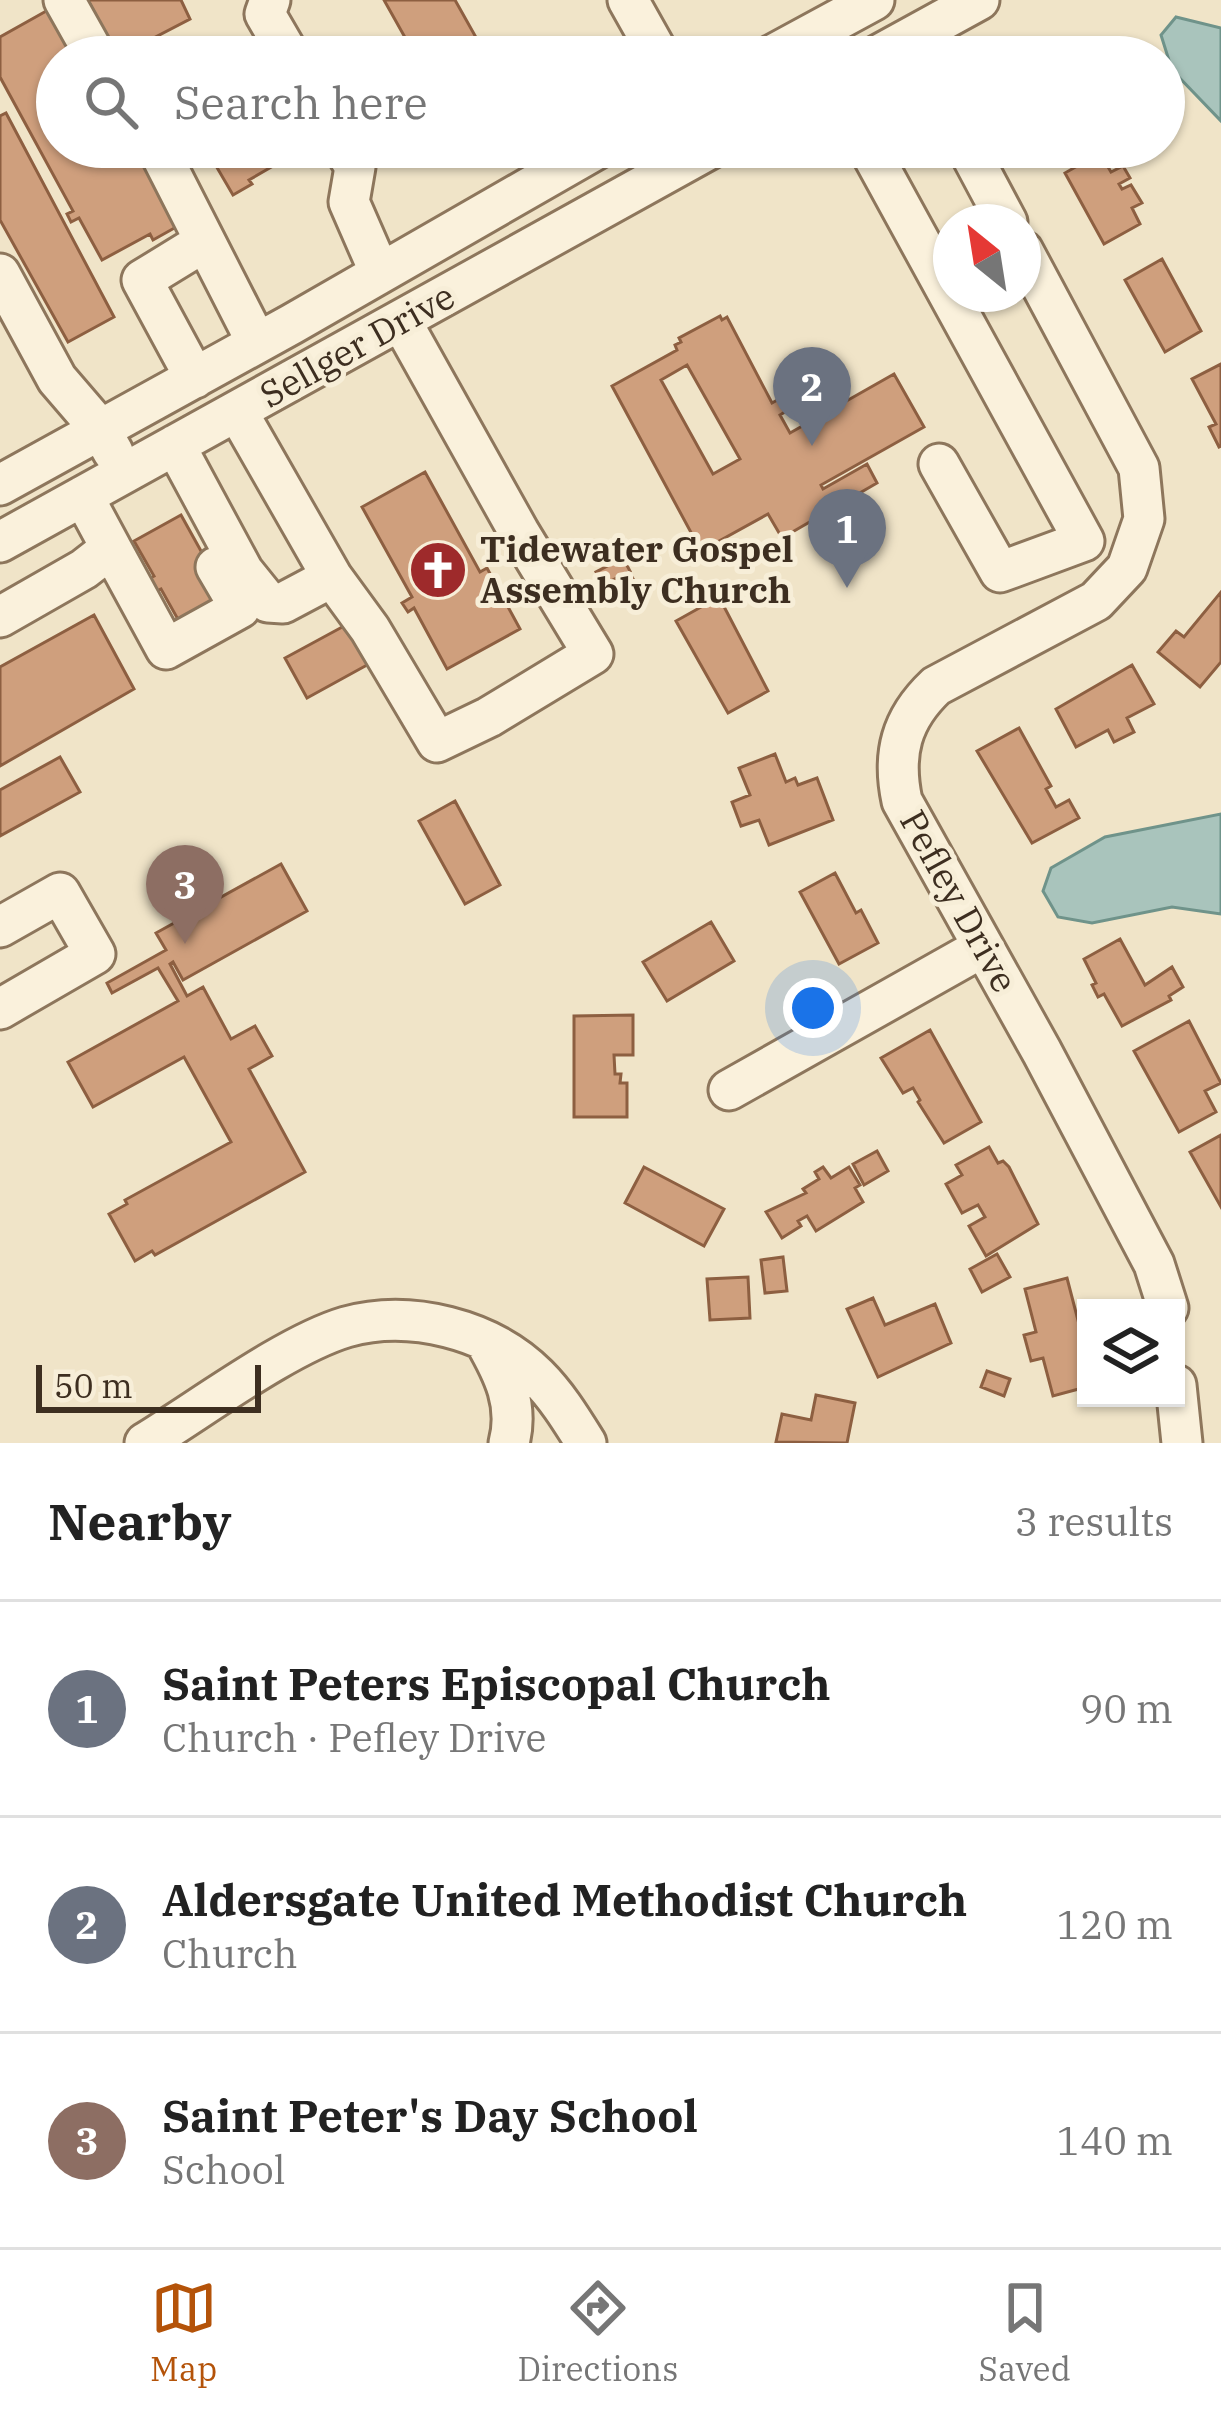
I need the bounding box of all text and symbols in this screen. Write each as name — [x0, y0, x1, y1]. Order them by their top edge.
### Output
search box — [36, 36, 1185, 168]
icon: search — [78, 69, 144, 135]
text: Search here — [174, 73, 428, 131]
north arrow — [933, 204, 1041, 312]
street label: Sellger Drive — [251, 272, 463, 417]
pin: 2 — [773, 347, 851, 446]
pin: 1 — [808, 489, 886, 588]
place label: Tidewater Gospel Assembly Church — [480, 525, 794, 613]
church icon: Tidewater Gospel Assembly Church — [407, 539, 469, 601]
street label: Pefley Drive — [890, 801, 1029, 1000]
pin: 3 — [146, 845, 224, 944]
your location — [783, 978, 843, 1038]
map controls — [1077, 1299, 1185, 1407]
button: layers — [1077, 1299, 1185, 1407]
scale bar — [36, 1359, 261, 1412]
text: 50 m — [54, 1364, 133, 1407]
text: Nearby — [48, 1488, 232, 1554]
text: 3 results — [1015, 1496, 1173, 1547]
text: Saint Peters Episcopal Church — [162, 1654, 831, 1712]
text: 1 — [75, 1683, 99, 1734]
text: 90 m — [1080, 1683, 1173, 1734]
text: Church · Pefley Drive — [162, 1712, 546, 1763]
text: Aldersgate United Methodist Church — [162, 1870, 967, 1928]
text: 2 — [75, 1899, 99, 1950]
text: 120 m — [1057, 1899, 1173, 1950]
text: Church — [162, 1928, 298, 1979]
text: Saint Peter's Day School — [162, 2086, 698, 2144]
text: 3 — [75, 2115, 99, 2166]
text: 140 m — [1057, 2115, 1173, 2166]
text: School — [162, 2144, 285, 2195]
tab: Map — [150, 2275, 217, 2390]
tab: Directions — [517, 2275, 678, 2390]
tab: Saved — [978, 2275, 1071, 2390]

